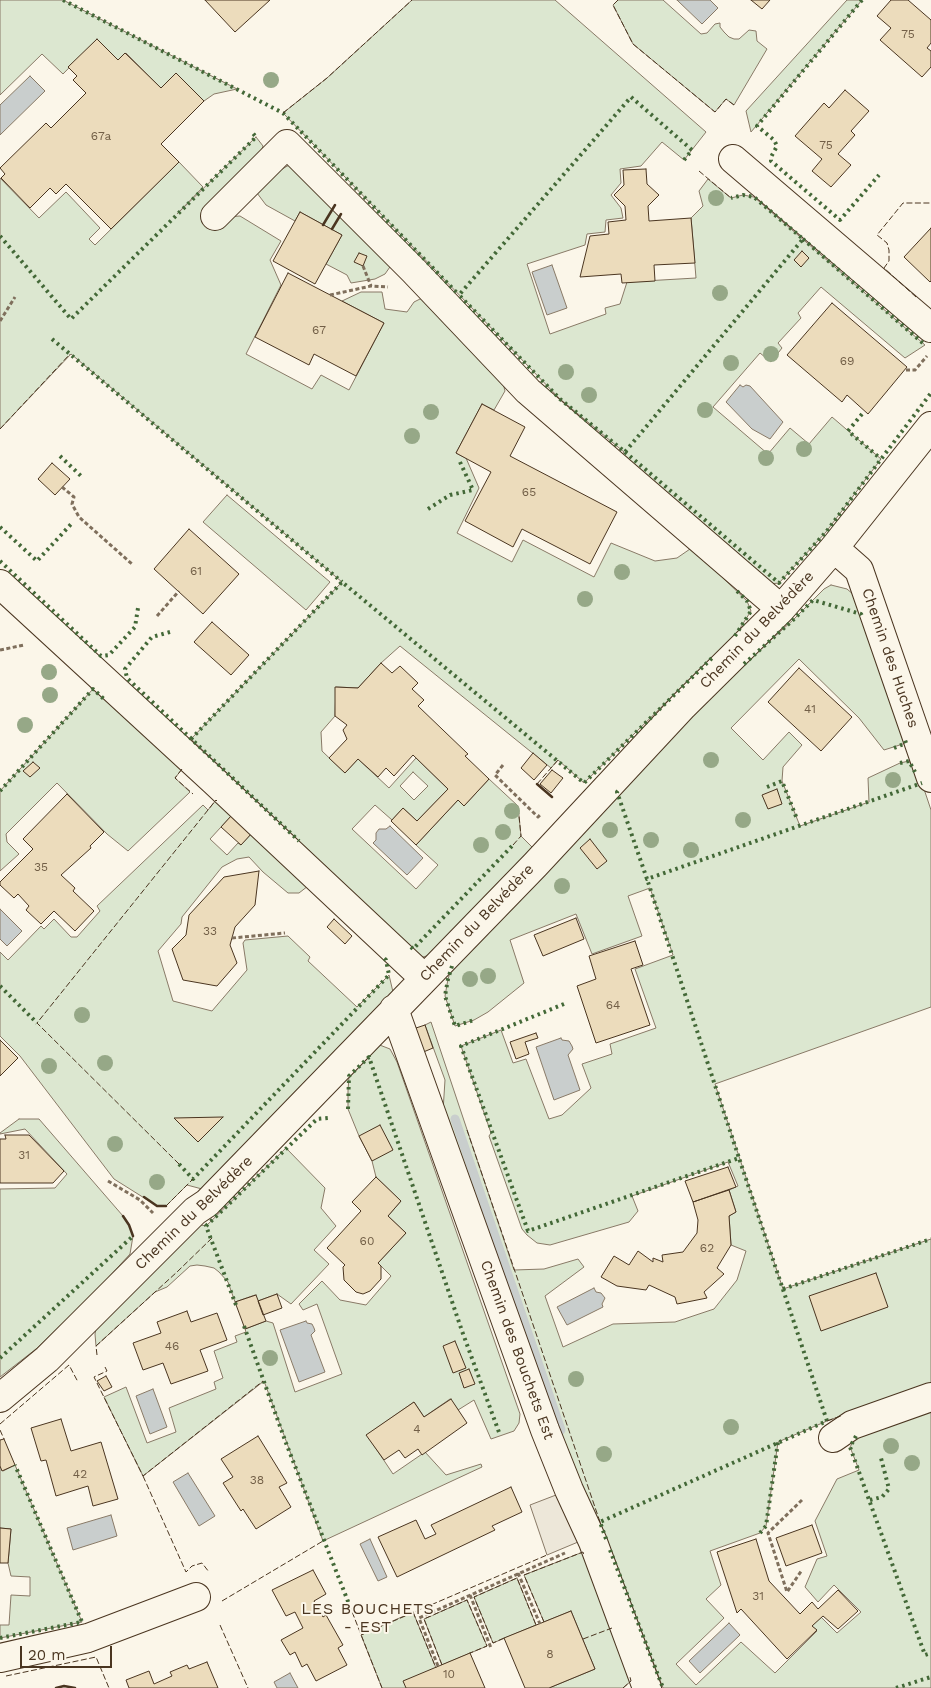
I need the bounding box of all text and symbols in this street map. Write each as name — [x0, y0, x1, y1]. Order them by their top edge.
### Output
house number: 75 — [901, 27, 915, 41]
house number: 67a — [91, 129, 111, 143]
house number: 75 — [819, 138, 833, 152]
house number: 67 — [312, 323, 326, 337]
house number: 69 — [840, 354, 854, 368]
house number: 65 — [522, 485, 536, 499]
house number: 61 — [190, 564, 202, 578]
street label: Chemin du Belvédère — [696, 567, 818, 693]
street label: Chemin des Huches — [858, 586, 922, 730]
house number: 41 — [804, 702, 816, 716]
house number: 35 — [34, 860, 48, 874]
street label: Chemin du Belvédère — [416, 860, 538, 986]
house number: 33 — [203, 924, 217, 938]
house number: 64 — [606, 998, 620, 1012]
house number: 31 — [18, 1148, 30, 1162]
street label: Chemin du Belvédère — [131, 1152, 257, 1274]
house number: 60 — [360, 1234, 374, 1248]
house number: 62 — [700, 1241, 714, 1255]
street label: Chemin des Bouchets Est — [476, 1258, 558, 1442]
house number: 46 — [165, 1339, 179, 1353]
house number: 4 — [413, 1422, 421, 1436]
house number: 42 — [73, 1467, 87, 1481]
house number: 38 — [250, 1473, 264, 1487]
house number: 31 — [752, 1589, 764, 1603]
district label: LES BOUCHETS - EST — [300, 1599, 436, 1637]
scale bar — [22, 1636, 115, 1668]
text: 20 m — [28, 1646, 66, 1664]
house number: 8 — [546, 1647, 554, 1661]
house number: 10 — [443, 1667, 455, 1681]

